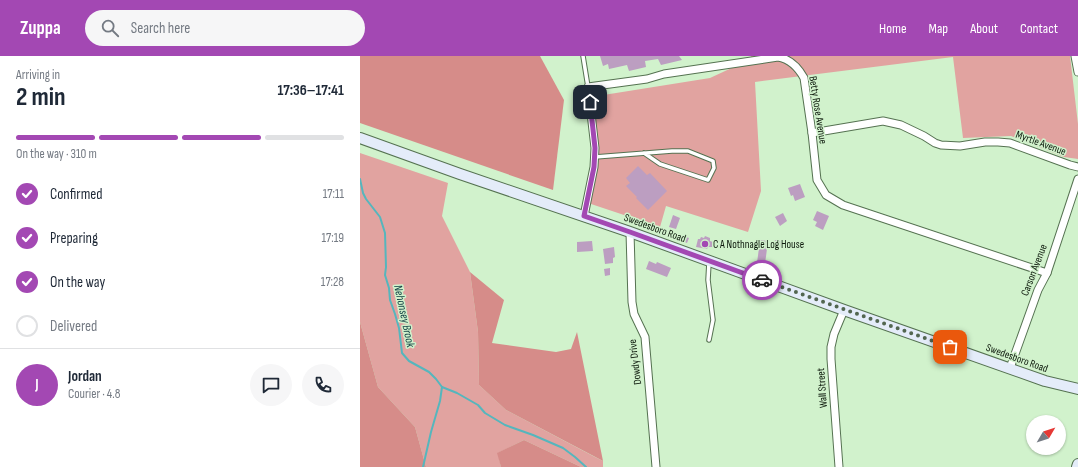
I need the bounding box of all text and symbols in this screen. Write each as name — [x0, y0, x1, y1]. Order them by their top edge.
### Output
search box — [85, 10, 365, 46]
text: Zuppa — [20, 17, 61, 40]
icon: search — [99, 17, 121, 39]
text: Search here — [131, 19, 190, 38]
text: Home — [879, 20, 907, 37]
text: Map — [929, 20, 948, 37]
text: About — [970, 20, 998, 37]
text: Contact — [1020, 20, 1058, 37]
text: Arriving in — [16, 67, 60, 83]
street label: Betty Rose Avenue — [806, 75, 830, 145]
text: 17:36–17:41 — [277, 81, 344, 100]
text: 2 min — [16, 82, 66, 113]
pin — [573, 85, 607, 119]
icon: home — [579, 91, 601, 113]
street label: Myrtle Avenue — [1014, 128, 1068, 158]
text: On the way · 310 m — [16, 146, 97, 162]
icon: check — [16, 183, 38, 205]
text: Confirmed — [50, 185, 103, 204]
text: 17:11 — [323, 186, 344, 202]
street label: Swedesboro Road — [622, 211, 688, 245]
icon: check — [16, 227, 38, 249]
text: Preparing — [50, 229, 98, 248]
text: 17:19 — [322, 230, 344, 246]
place label: C A Nothnagle Log House — [713, 238, 804, 251]
marker: C A Nothnagle Log House — [700, 239, 710, 249]
street label: Carson Avenue — [1018, 242, 1050, 298]
courier — [742, 260, 782, 300]
icon: car — [751, 269, 773, 291]
icon: check — [16, 271, 38, 293]
text: On the way — [50, 273, 105, 292]
text: 17:28 — [321, 274, 344, 290]
water label: Nehonsey Brook — [390, 283, 418, 349]
text: Delivered — [50, 317, 97, 336]
pin — [933, 330, 967, 364]
icon: bag — [939, 336, 961, 358]
street label: Dowdy Drive — [626, 338, 644, 386]
street label: Swedesboro Road — [984, 341, 1050, 375]
button: chat — [250, 364, 292, 406]
button: phone — [302, 364, 344, 406]
text: Jordan — [68, 367, 102, 386]
street label: Wall Street — [814, 367, 830, 408]
text: J — [35, 375, 39, 394]
text: Courier · 4.8 — [68, 386, 120, 402]
north arrow — [1026, 415, 1066, 455]
map controls — [1026, 415, 1066, 455]

